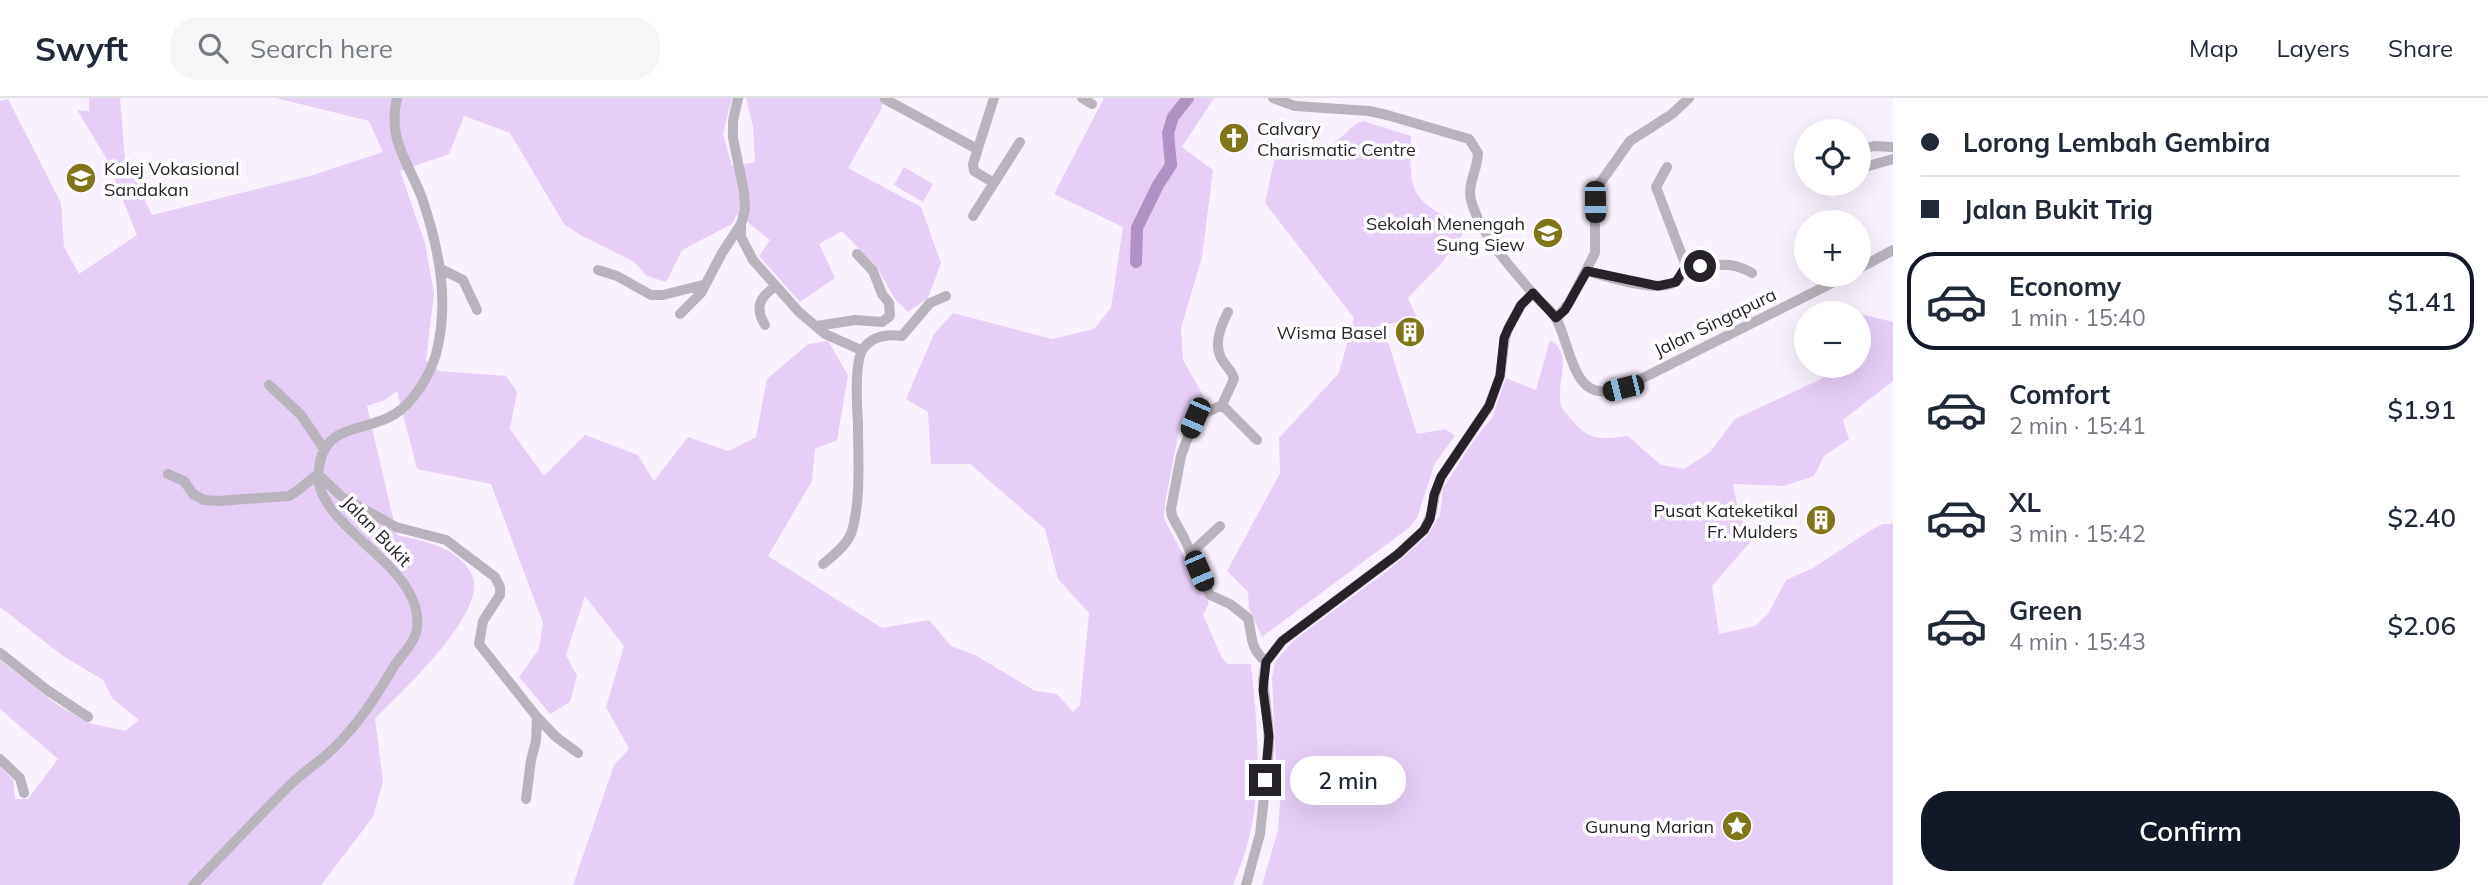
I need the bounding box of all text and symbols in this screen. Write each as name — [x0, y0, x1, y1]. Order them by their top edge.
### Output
search box — [170, 17, 660, 80]
text: Swyft — [35, 28, 128, 69]
icon: search — [194, 29, 232, 67]
text: Search here — [250, 32, 393, 65]
text: Map — [2189, 33, 2238, 63]
text: Layers — [2276, 33, 2350, 63]
text: Share — [2388, 33, 2453, 63]
place label: Calvary Charismatic Centre — [1257, 117, 1416, 161]
map controls — [1794, 119, 1871, 378]
button: locate — [1794, 119, 1871, 196]
church icon: Calvary Charismatic Centre — [1217, 121, 1251, 155]
text: Lorong Lembah Gembira — [1963, 126, 2270, 159]
place label: Kolej Vokasional Sandakan — [104, 157, 239, 201]
school or university icon: Kolej Vokasional Sandakan — [64, 161, 98, 195]
car — [1585, 181, 1606, 223]
text: Jalan Bukit Trig — [1963, 193, 2153, 226]
button: + — [1794, 210, 1871, 287]
place label: Sekolah Menengah Sung Siew — [1366, 212, 1525, 256]
school or university icon: Sekolah Menengah Sung Siew — [1531, 216, 1565, 250]
route start — [1684, 250, 1716, 282]
icon: car — [1925, 270, 1988, 333]
text: Economy — [2009, 270, 2121, 303]
street label: Jalan Singapura — [1650, 282, 1780, 362]
text: $1.41 — [2387, 285, 2456, 318]
button: − — [1794, 301, 1871, 378]
text: 1 min · 15:40 — [2009, 303, 2146, 332]
building icon: Wisma Basel — [1393, 315, 1427, 349]
place label: Wisma Basel — [1276, 321, 1387, 344]
car — [1601, 373, 1646, 403]
icon: car — [1925, 378, 1988, 441]
text: Comfort — [2009, 378, 2110, 411]
text: $1.91 — [2387, 393, 2456, 426]
car — [1178, 395, 1213, 441]
text: 2 min · 15:41 — [2009, 411, 2146, 440]
icon: car — [1925, 486, 1988, 549]
text: XL — [2009, 486, 2041, 519]
street label: Jalan Bukit — [338, 491, 416, 571]
place label: Pusat Kateketikal Fr. Mulders — [1653, 499, 1798, 543]
text: $2.40 — [2387, 501, 2456, 534]
building icon: Pusat Kateketikal Fr. Mulders — [1804, 503, 1838, 537]
text: 3 min · 15:42 — [2009, 519, 2146, 548]
car — [1182, 548, 1217, 594]
icon: car — [1925, 594, 1988, 657]
text: Green — [2009, 594, 2082, 627]
text: $2.06 — [2387, 609, 2456, 642]
text: 4 min · 15:43 — [2009, 627, 2146, 656]
callout: 2 min — [1290, 756, 1405, 804]
route end — [1249, 764, 1281, 796]
text: 2 min — [1318, 766, 1378, 795]
button: Confirm — [1921, 791, 2460, 871]
place icon: Gunung Marian — [1720, 809, 1754, 843]
place label: Gunung Marian — [1585, 815, 1714, 838]

